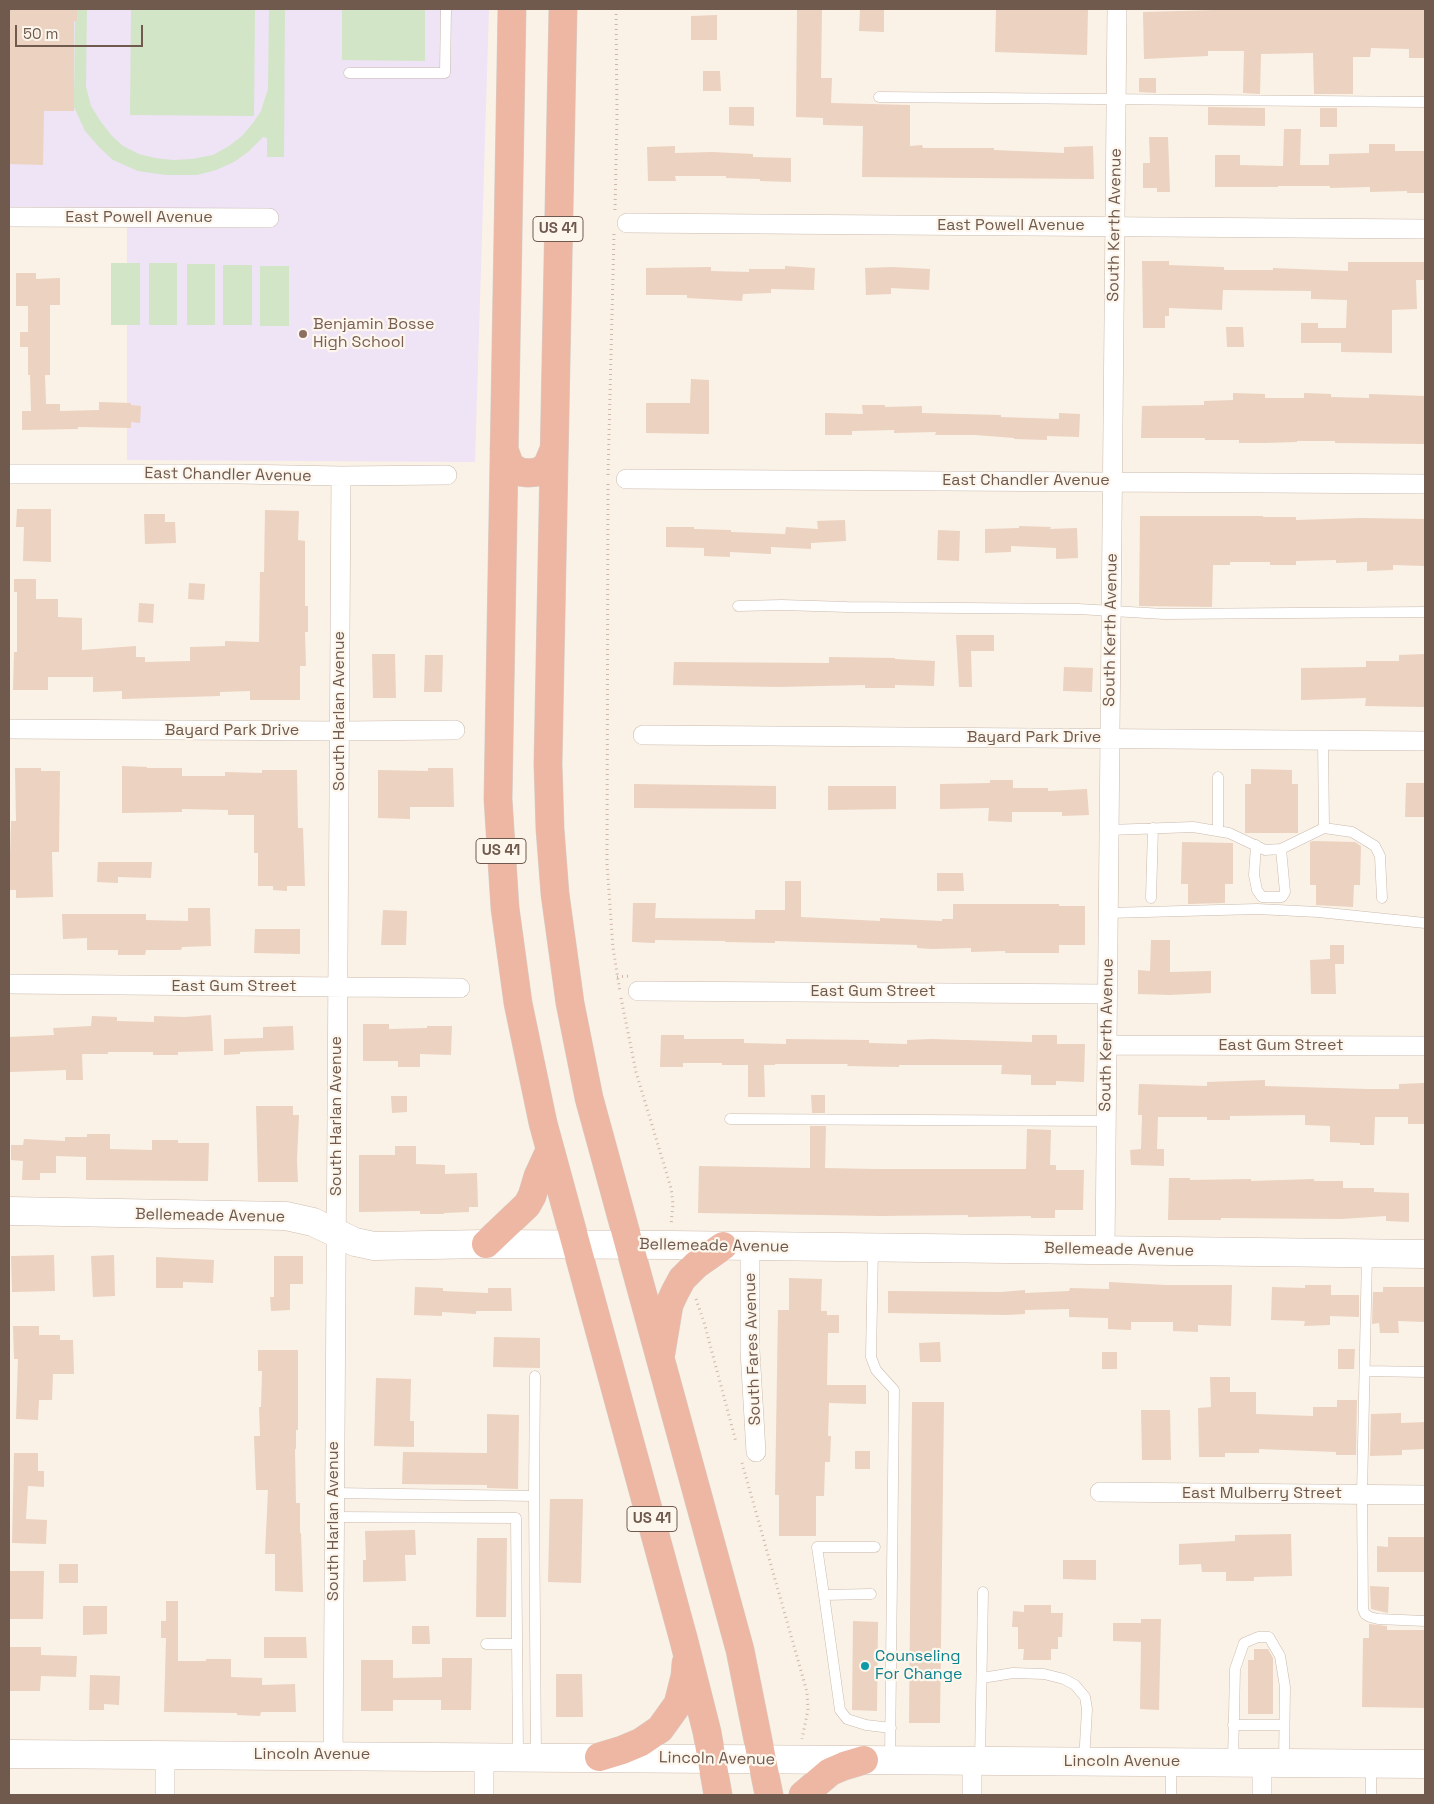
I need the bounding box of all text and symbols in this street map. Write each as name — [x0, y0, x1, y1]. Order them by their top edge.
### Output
scale bar — [18, 15, 145, 47]
text: 50 m — [23, 24, 58, 43]
street label: South Kerth Avenue — [1104, 148, 1126, 302]
street label: East Powell Avenue — [65, 208, 213, 228]
road number: US 41 — [533, 216, 583, 242]
street label: East Powell Avenue — [937, 216, 1085, 236]
place label: Benjamin Bosse High School — [313, 315, 434, 353]
marker: Benjamin Bosse High School — [297, 328, 309, 340]
street label: East Chandler Avenue — [144, 464, 312, 486]
street label: East Chandler Avenue — [942, 471, 1110, 491]
street label: South Kerth Avenue — [1100, 553, 1122, 707]
street label: South Harlan Avenue — [330, 631, 350, 791]
street label: Bayard Park Drive — [165, 721, 299, 741]
street label: Bayard Park Drive — [967, 728, 1101, 748]
road number: US 41 — [476, 838, 526, 864]
street label: South Kerth Avenue — [1096, 958, 1118, 1112]
street label: East Gum Street — [172, 977, 296, 997]
street label: East Gum Street — [811, 982, 935, 1002]
street label: South Harlan Avenue — [327, 1036, 347, 1196]
street label: East Gum Street — [1219, 1036, 1343, 1056]
street label: Bellemeade Avenue — [135, 1205, 285, 1227]
street label: Bellemeade Avenue — [639, 1235, 789, 1257]
street label: Bellemeade Avenue — [1044, 1239, 1194, 1261]
street label: South Fares Avenue — [741, 1272, 765, 1426]
street label: South Harlan Avenue — [324, 1441, 344, 1601]
street label: East Mulberry Street — [1182, 1484, 1342, 1504]
road number: US 41 — [627, 1506, 677, 1532]
place label: Counseling For Change — [875, 1647, 962, 1685]
marker: Counseling For Change — [859, 1660, 871, 1672]
street label: Lincoln Avenue — [254, 1745, 370, 1765]
street label: Lincoln Avenue — [659, 1748, 775, 1770]
street label: Lincoln Avenue — [1064, 1752, 1180, 1772]

